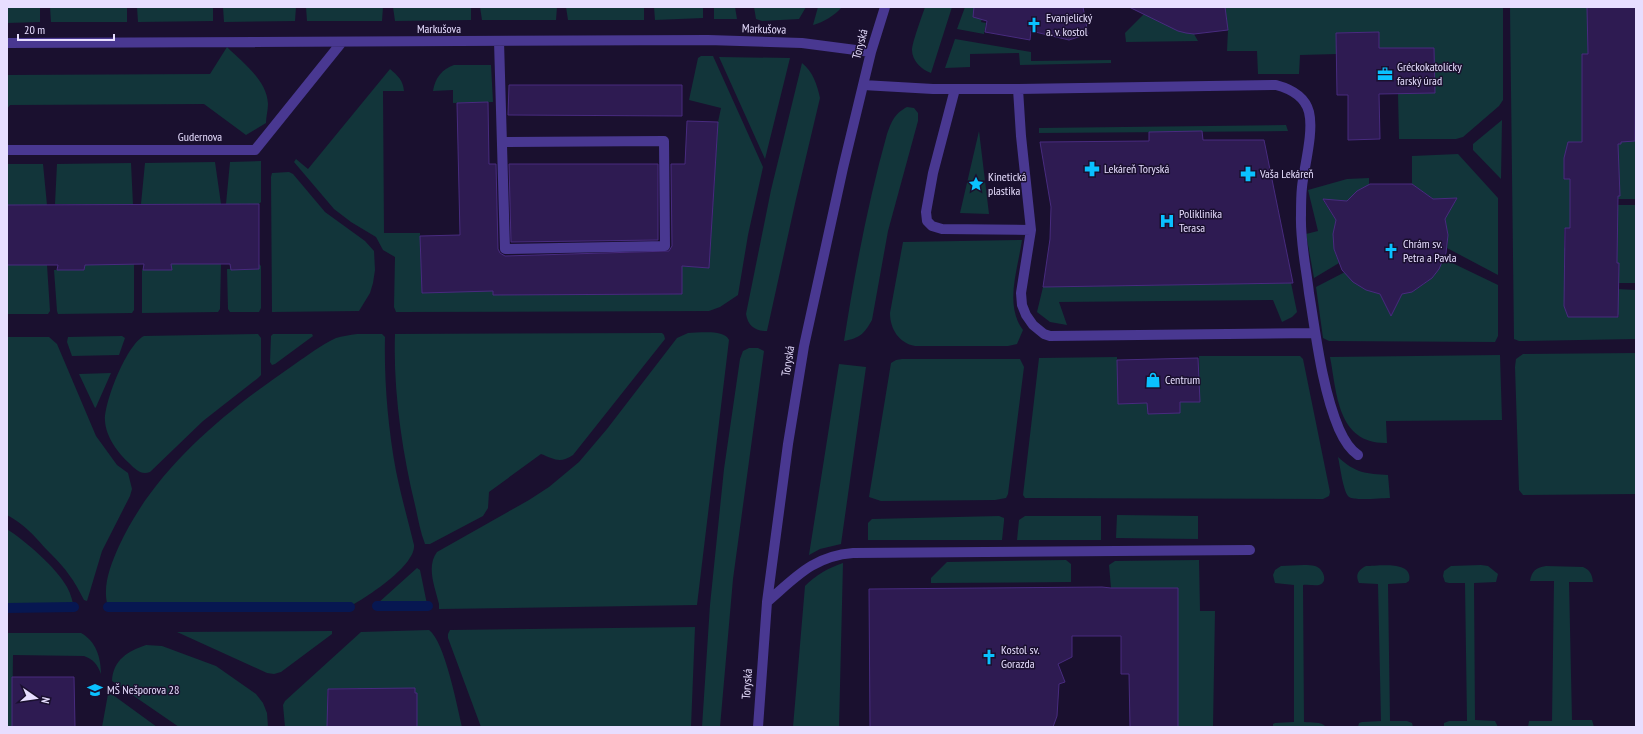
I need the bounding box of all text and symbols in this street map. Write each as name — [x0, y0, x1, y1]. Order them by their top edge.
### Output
place label: Evanjelický a. v. kostol — [1046, 10, 1093, 39]
scale bar — [18, 16, 114, 42]
church icon: Evanjelický a. v. kostol — [1025, 16, 1043, 34]
street label: Markušova — [742, 20, 787, 37]
street label: Markušova — [417, 21, 461, 36]
text: 20 m — [24, 22, 45, 37]
street label: Toryská — [848, 27, 871, 61]
place label: Gréckokatolícky farský úrad — [1397, 59, 1462, 88]
office icon: Gréckokatolícky farský úrad — [1376, 65, 1394, 83]
street label: Gudernova — [178, 129, 222, 144]
pharmacy icon: Lekáreň Toryská — [1083, 160, 1101, 178]
place label: Lekáreň Toryská — [1104, 161, 1169, 176]
pharmacy icon: Vaša Lekáreň — [1239, 165, 1257, 183]
place label: Vaša Lekáreň — [1259, 166, 1314, 181]
place label: Kinetická plastika — [988, 169, 1027, 198]
place icon: Kinetická plastika — [967, 175, 985, 193]
place label: Poliklinika Terasa — [1179, 206, 1222, 235]
hospital icon: Poliklinika Terasa — [1158, 212, 1176, 230]
place label: Chrám sv. Petra a Pavla — [1403, 236, 1457, 265]
church icon: Chrám sv. Petra a Pavla — [1382, 242, 1400, 260]
street label: Toryská — [778, 344, 797, 377]
shop icon: Centrum — [1144, 371, 1162, 389]
place label: Centrum — [1165, 372, 1200, 387]
place label: Kostol sv. Gorazda — [1001, 642, 1040, 671]
church icon: Kostol sv. Gorazda — [980, 648, 998, 666]
street label: Toryská — [738, 668, 755, 700]
north arrow — [16, 678, 56, 718]
school or university icon: MŠ Nešporova 28 — [86, 681, 104, 699]
place label: MŠ Nešporova 28 — [107, 682, 179, 697]
text: N — [38, 696, 53, 705]

